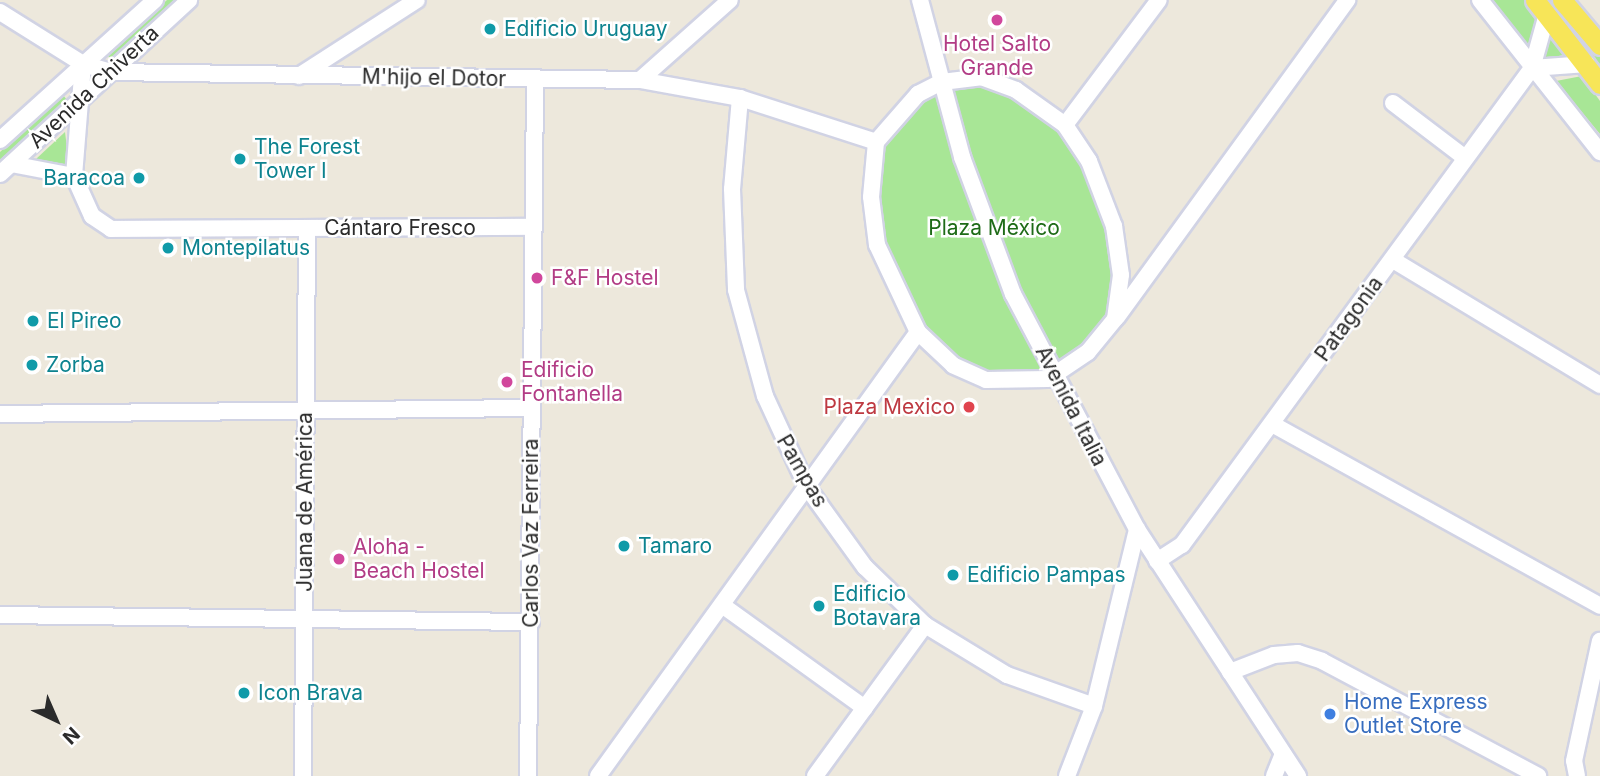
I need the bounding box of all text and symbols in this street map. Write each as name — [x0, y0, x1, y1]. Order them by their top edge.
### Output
marker: Hotel Salto Grande — [989, 12, 1005, 28]
place label: Edificio Uruguay — [504, 16, 668, 42]
street label: Avenida Chiverta — [24, 20, 164, 154]
marker: Edificio Uruguay — [482, 21, 498, 37]
place label: Hotel Salto Grande — [943, 31, 1051, 81]
street label: M'hijo el Dotor — [362, 64, 506, 92]
place label: The Forest Tower I — [254, 134, 360, 184]
marker: The Forest Tower I — [232, 151, 248, 167]
place label: Baracoa — [43, 165, 125, 191]
marker: Baracoa — [131, 170, 147, 186]
street label: Cántaro Fresco — [324, 215, 476, 241]
park label: Plaza México — [928, 215, 1060, 241]
place label: Montepilatus — [182, 235, 310, 261]
marker: Montepilatus — [160, 240, 176, 256]
place label: F&F Hostel — [551, 265, 659, 291]
marker: F&F Hostel — [529, 270, 545, 286]
street label: Patagonia — [1310, 272, 1388, 366]
place label: El Pireo — [47, 308, 122, 334]
marker: El Pireo — [25, 313, 41, 329]
street label: Avenida Italia — [1030, 342, 1112, 470]
place label: Zorba — [46, 352, 105, 378]
marker: Zorba — [24, 357, 40, 373]
place label: Edificio Fontanella — [521, 357, 623, 407]
marker: Edificio Fontanella — [499, 374, 515, 390]
place label: Plaza Mexico — [824, 394, 955, 420]
marker: Plaza Mexico — [961, 399, 977, 415]
street label: Juana de América — [292, 412, 318, 592]
street label: Pampas — [771, 430, 833, 512]
street label: Carlos Vaz Ferreira — [518, 438, 544, 628]
place label: Tamaro — [638, 533, 712, 559]
place label: Aloha - Beach Hostel — [353, 534, 485, 584]
marker: Tamaro — [616, 538, 632, 554]
marker: Aloha - Beach Hostel — [331, 551, 347, 567]
place label: Edificio Pampas — [967, 562, 1126, 588]
marker: Edificio Pampas — [945, 567, 961, 583]
place label: Edificio Botavara — [833, 581, 921, 631]
marker: Edificio Botavara — [811, 598, 827, 614]
place label: Icon Brava — [258, 680, 363, 706]
north arrow — [21, 685, 91, 755]
marker: Icon Brava — [236, 685, 252, 701]
place label: Home Express Outlet Store — [1344, 689, 1488, 739]
marker: Home Express Outlet Store — [1322, 706, 1338, 722]
text: N — [58, 722, 84, 749]

